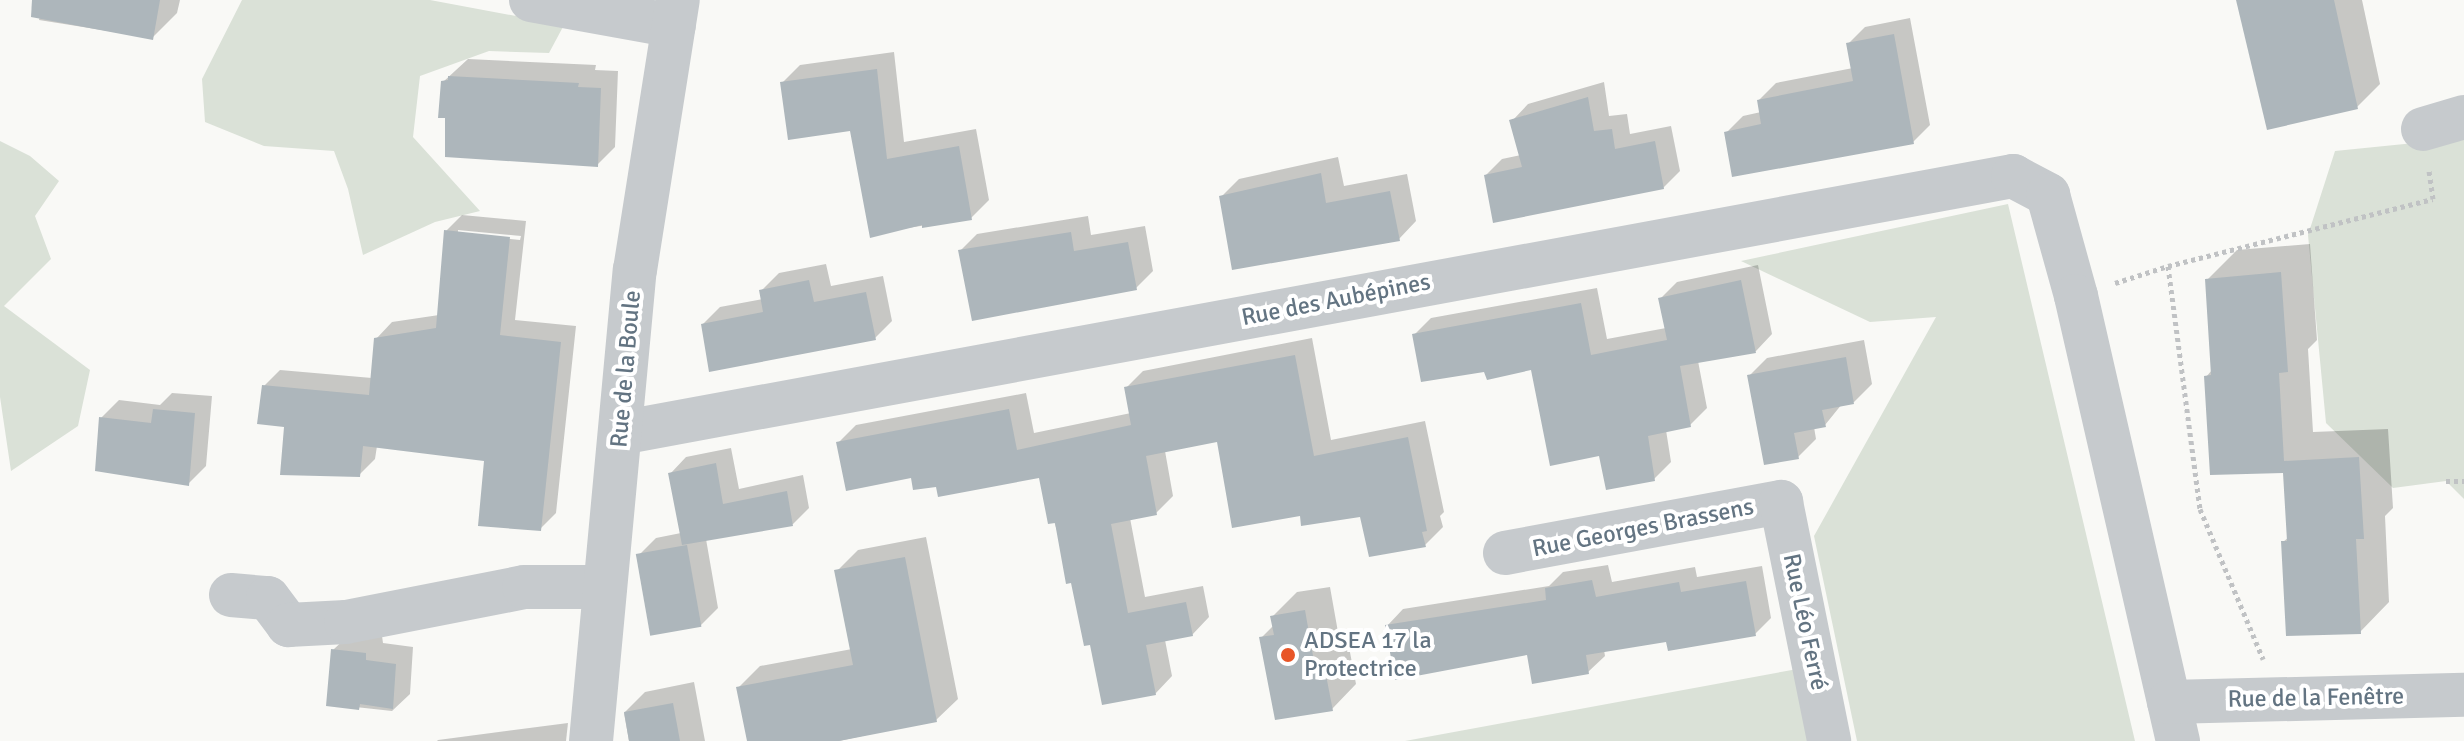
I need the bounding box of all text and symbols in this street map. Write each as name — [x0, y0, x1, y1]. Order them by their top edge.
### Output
street label: Rue des Aubépines — [1239, 268, 1433, 332]
street label: Rue de la Boule — [605, 289, 647, 449]
street label: Rue Georges Brassens — [1530, 492, 1756, 564]
street label: Rue Léo Ferré — [1776, 551, 1834, 693]
place label: ADSEA 17 la Protectrice — [1304, 627, 1432, 683]
marker: ADSEA 17 la Protectrice — [1279, 646, 1297, 664]
street label: Rue de la Fenêtre — [2227, 682, 2405, 714]

